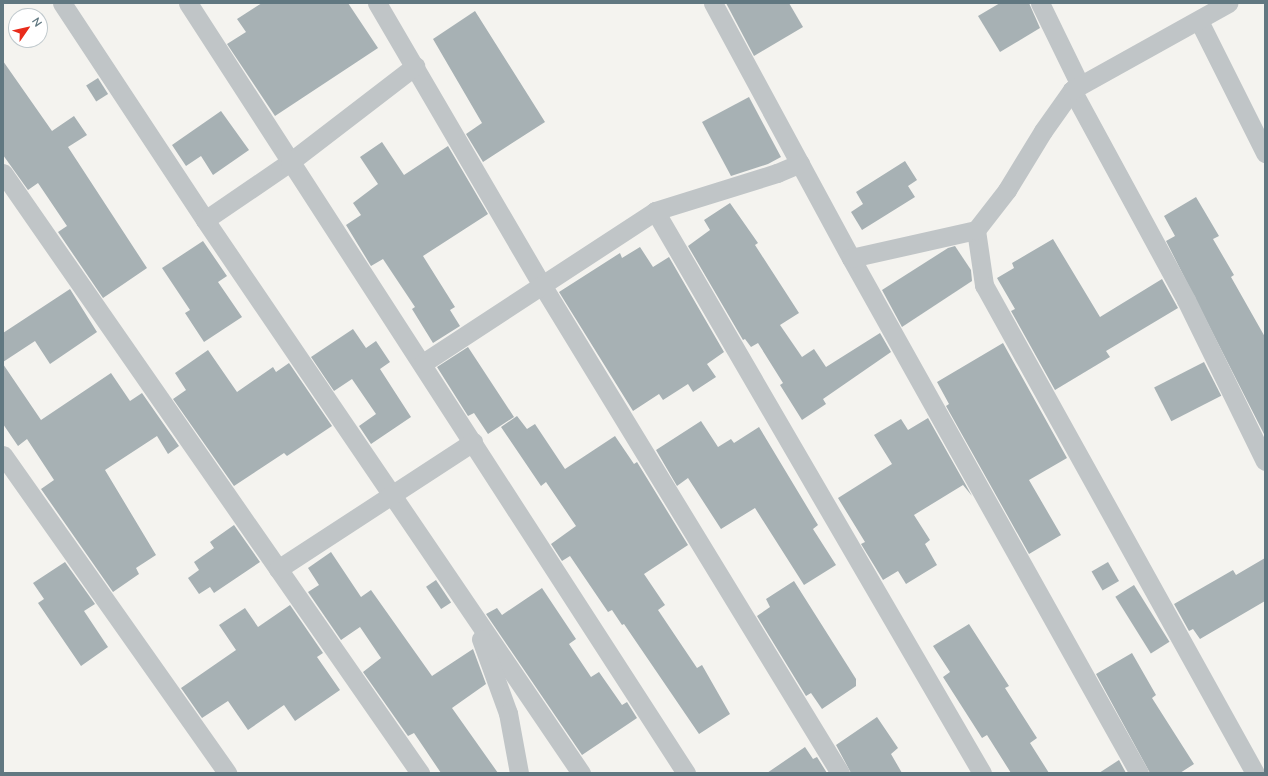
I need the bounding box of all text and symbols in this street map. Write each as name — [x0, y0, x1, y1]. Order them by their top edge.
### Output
north arrow — [8, 8, 48, 48]
text: N — [29, 14, 45, 29]

